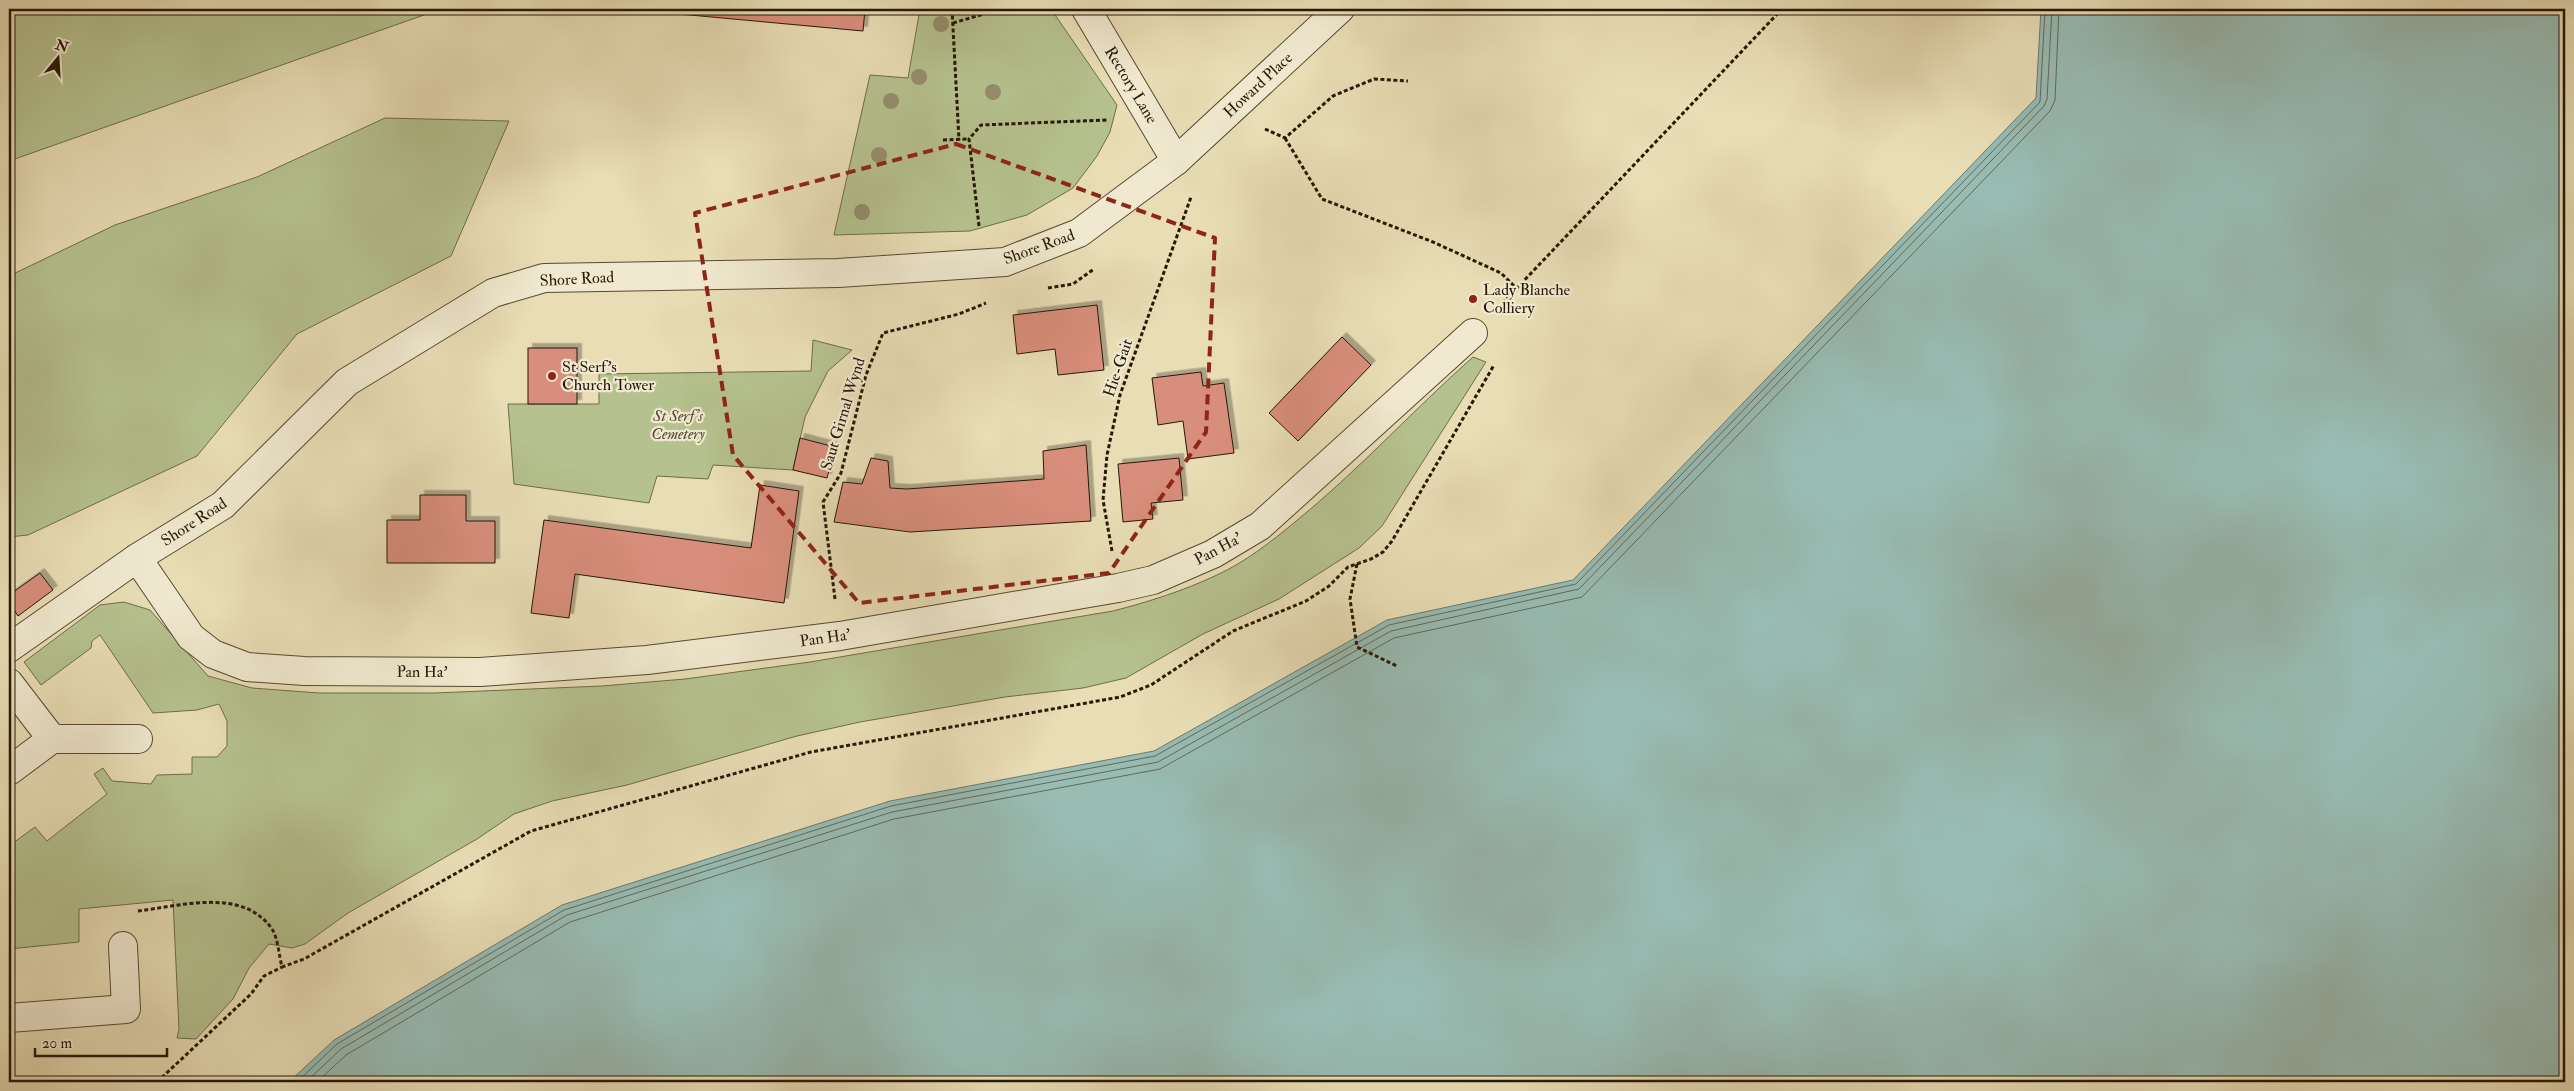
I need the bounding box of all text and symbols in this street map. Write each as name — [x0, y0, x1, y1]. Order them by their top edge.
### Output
north arrow — [32, 32, 82, 82]
text: N — [52, 36, 71, 56]
street label: Rectory Lane — [1100, 43, 1162, 128]
street label: Howard Place — [1219, 48, 1297, 122]
street label: Shore Road — [1001, 225, 1077, 269]
street label: Shore Road — [539, 267, 615, 291]
place label: Lady Blanche Colliery — [1483, 280, 1571, 318]
marker: Lady Blanche Colliery — [1467, 293, 1479, 305]
street label: Hie-Gait — [1099, 336, 1137, 400]
street label: Saut Girnal Wynd — [816, 355, 870, 473]
place label: St Serf's Church Tower — [562, 357, 654, 395]
marker: St Serf's Church Tower — [546, 370, 558, 382]
park label: St Serf's Cemetery — [651, 406, 705, 444]
street label: Shore Road — [157, 493, 231, 551]
street label: Pan Ha' — [1191, 528, 1245, 570]
street label: Pan Ha' — [798, 625, 852, 651]
street label: Pan Ha' — [397, 662, 447, 682]
scale bar — [35, 1026, 168, 1058]
text: 20 m — [42, 1034, 72, 1053]

